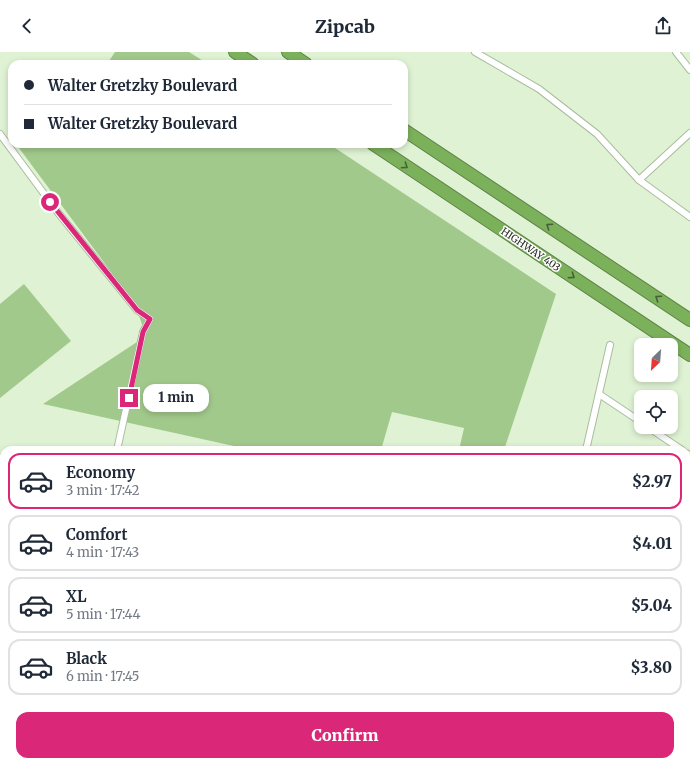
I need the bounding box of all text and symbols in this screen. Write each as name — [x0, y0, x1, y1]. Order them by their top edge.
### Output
icon: back — [16, 15, 38, 37]
text: Zipcab — [315, 15, 375, 38]
icon: share — [652, 15, 674, 37]
text: Walter Gretzky Boulevard — [48, 76, 237, 95]
text: Walter Gretzky Boulevard — [48, 114, 237, 133]
one-way arrow — [401, 161, 408, 168]
route start — [41, 193, 59, 211]
one-way arrow — [547, 224, 554, 231]
street label: HIGHWAY 403 — [498, 225, 563, 274]
one-way arrow — [568, 271, 575, 279]
one-way arrow — [655, 296, 662, 303]
north arrow — [634, 338, 678, 382]
map controls — [634, 338, 678, 434]
callout: 1 min — [143, 384, 209, 412]
route end — [120, 389, 138, 407]
text: 1 min — [158, 389, 194, 406]
button: locate — [634, 390, 678, 434]
icon: car — [18, 463, 54, 499]
text: Economy — [66, 463, 135, 482]
text: $2.97 — [632, 472, 672, 491]
text: 3 min · 17:42 — [66, 482, 139, 499]
icon: car — [18, 525, 54, 561]
text: Comfort — [66, 525, 127, 544]
text: $4.01 — [632, 534, 672, 553]
text: 4 min · 17:43 — [66, 544, 139, 561]
icon: car — [18, 587, 54, 623]
text: XL — [66, 587, 87, 606]
text: $5.04 — [631, 596, 672, 615]
text: 5 min · 17:44 — [66, 606, 141, 623]
icon: car — [18, 649, 54, 685]
text: Black — [66, 649, 107, 668]
text: $3.80 — [631, 658, 672, 677]
text: 6 min · 17:45 — [66, 668, 139, 685]
button: Confirm — [16, 712, 674, 758]

